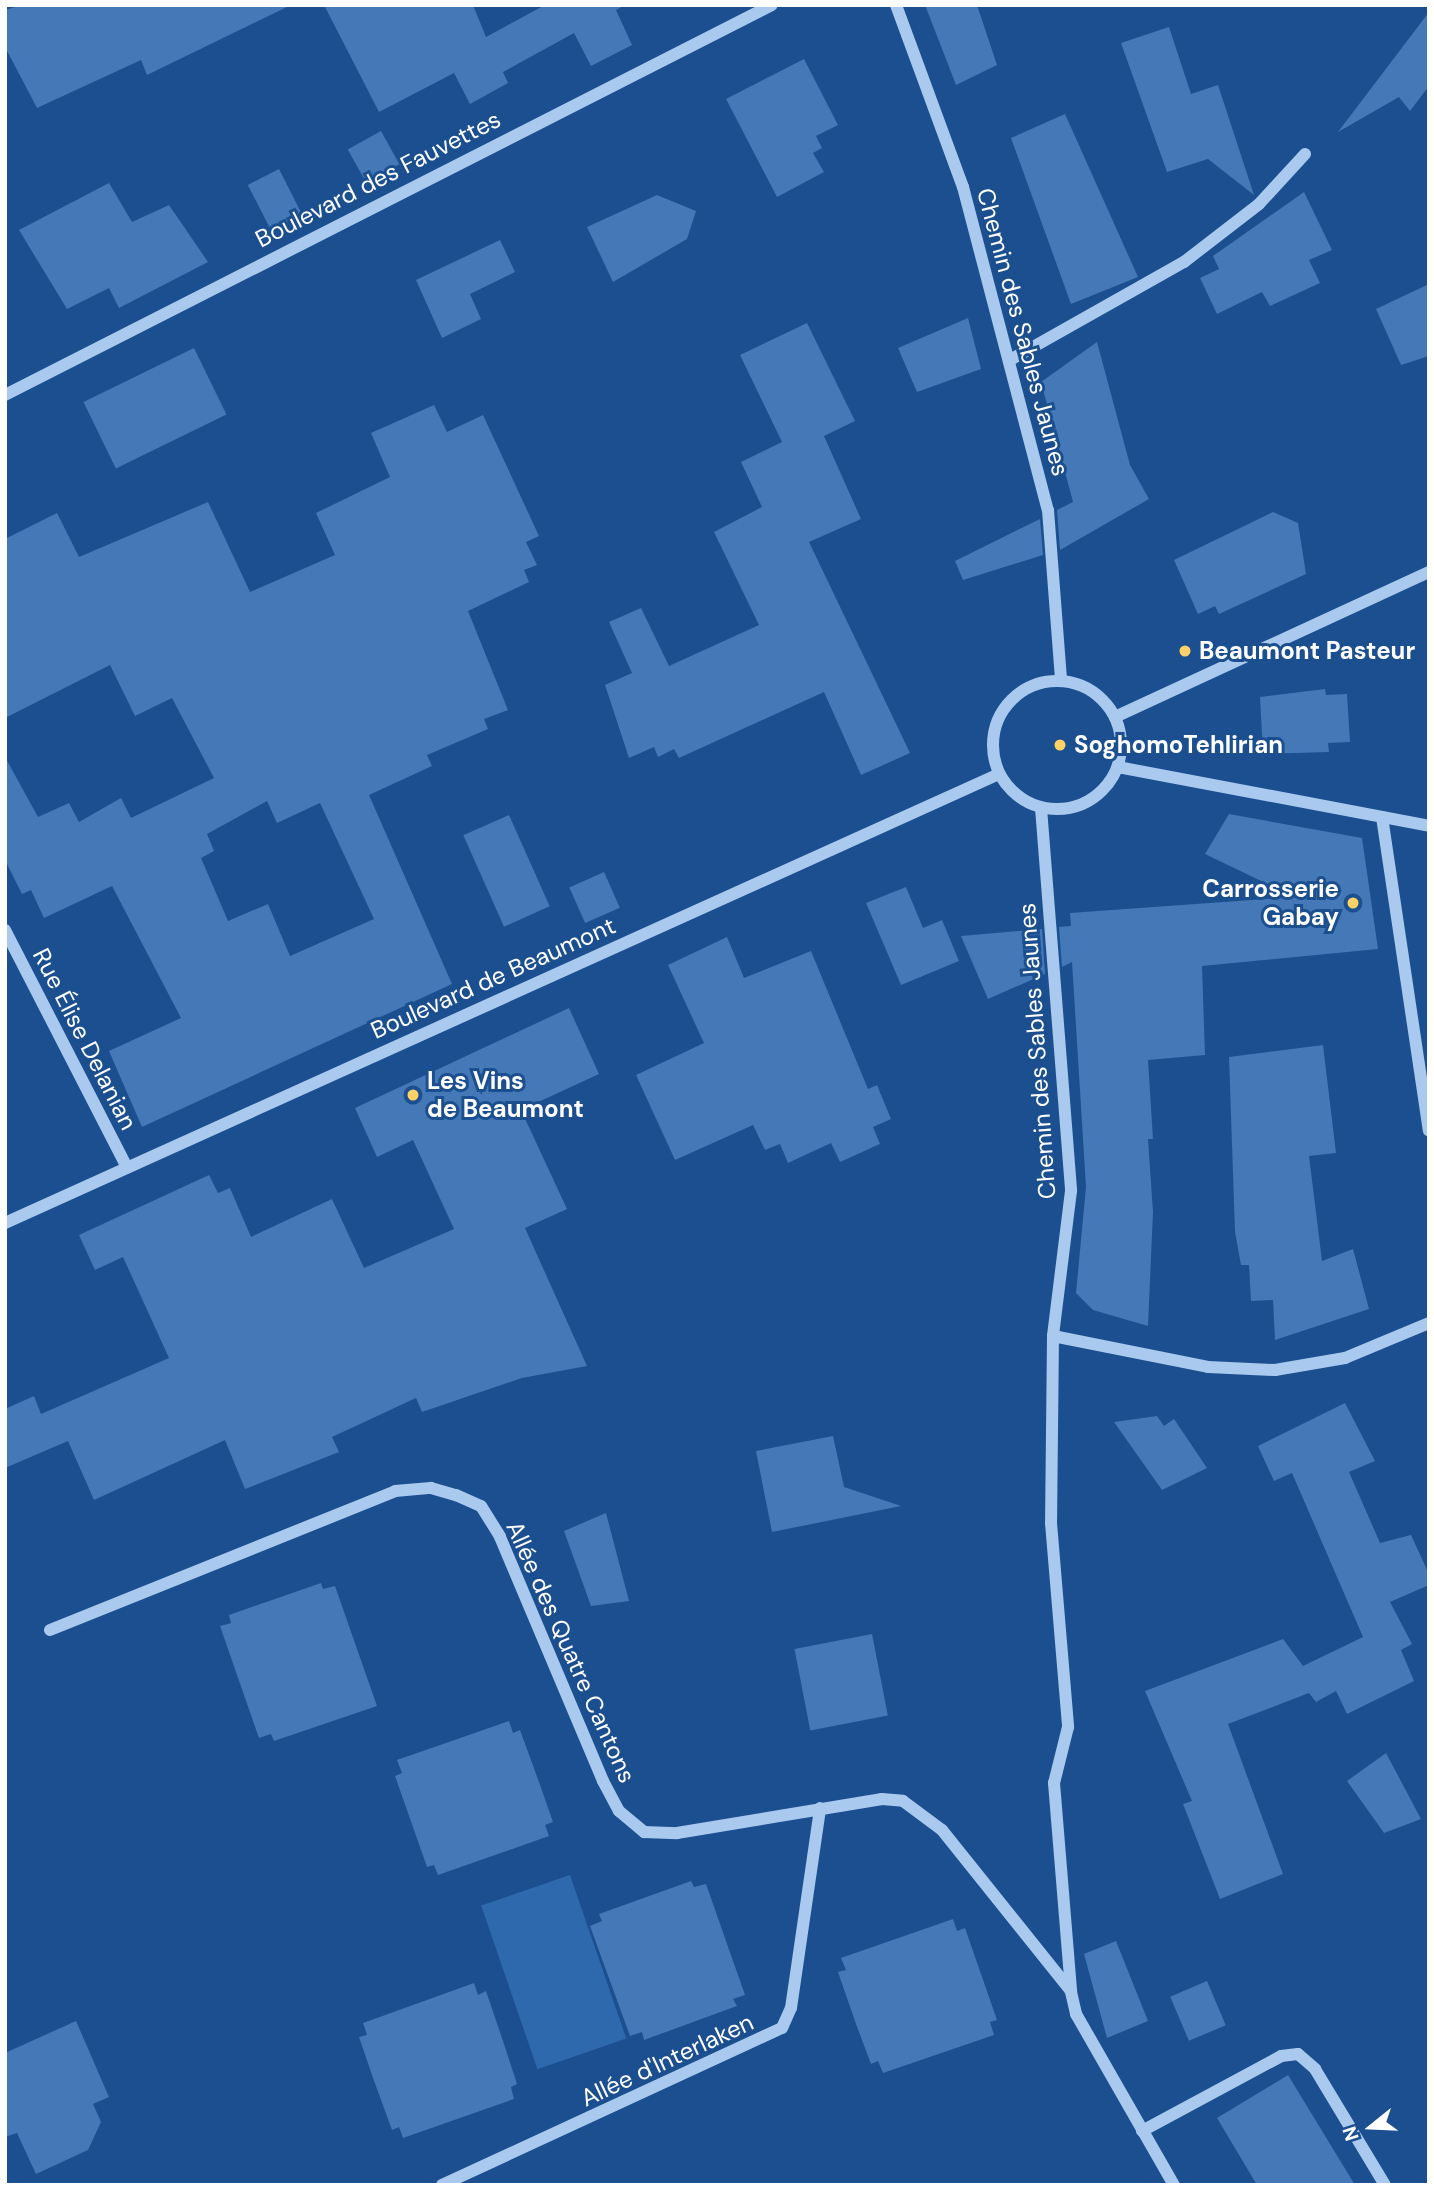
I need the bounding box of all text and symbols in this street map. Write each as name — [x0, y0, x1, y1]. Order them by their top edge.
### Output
street label: Boulevard des Fauvettes — [251, 105, 505, 253]
street label: Chemin des Sables Jaunes — [971, 185, 1075, 479]
place label: Beaumont Pasteur — [1199, 637, 1415, 665]
marker: Beaumont Pasteur — [1177, 643, 1193, 659]
place label: SoghomoTehlirian — [1074, 731, 1283, 759]
marker: SoghomoTehlirian — [1052, 737, 1068, 753]
place label: Carrosserie Gabay — [1202, 875, 1339, 931]
marker: Carrosserie Gabay — [1345, 895, 1361, 911]
street label: Chemin des Sables Jaunes — [1012, 902, 1062, 1200]
street label: Boulevard de Beaumont — [366, 911, 620, 1045]
street label: Rue Élise Delanian — [27, 944, 143, 1134]
place label: Les Vins de Beaumont — [427, 1067, 584, 1123]
marker: Les Vins de Beaumont — [405, 1087, 421, 1103]
street label: Allée des Quatre Cantons — [500, 1517, 642, 1787]
street label: Allée d'Interlaken — [576, 2007, 758, 2113]
north arrow — [1336, 2092, 1406, 2162]
text: N — [1337, 2123, 1365, 2144]

